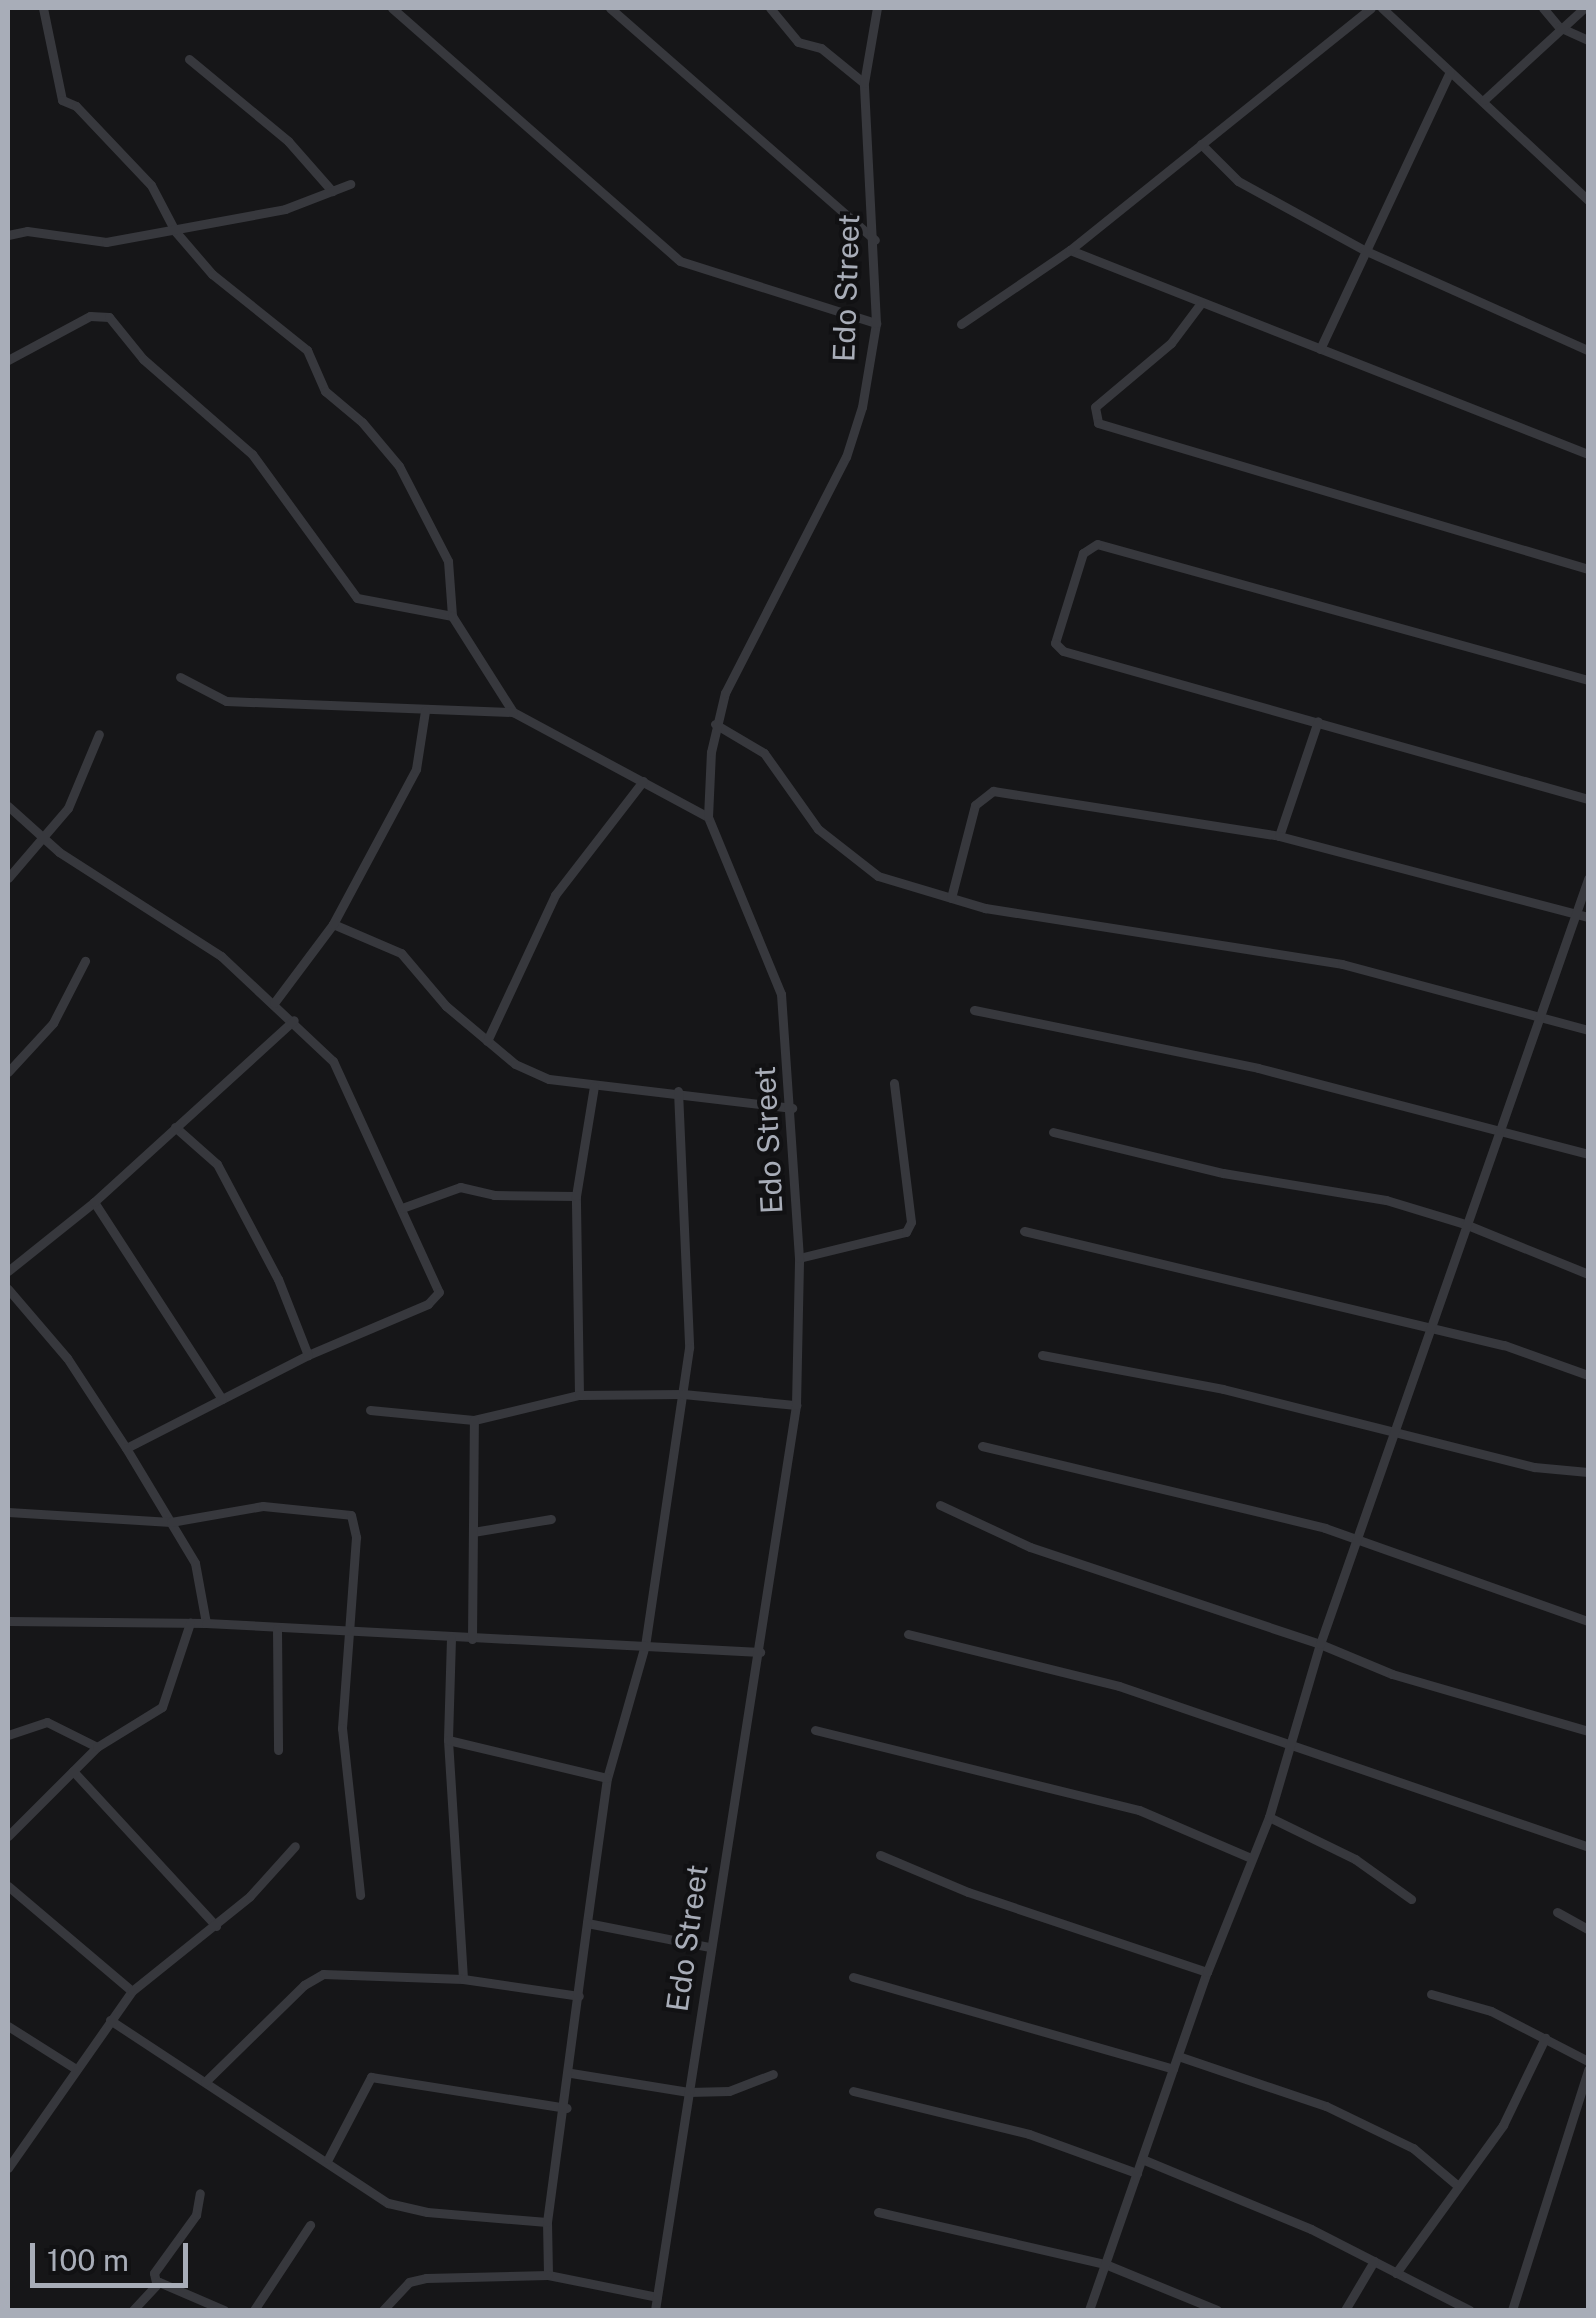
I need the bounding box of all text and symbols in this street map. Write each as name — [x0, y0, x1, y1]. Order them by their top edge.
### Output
street label: Edo Street — [825, 213, 867, 363]
street label: Edo Street — [746, 1065, 790, 1215]
street label: Edo Street — [659, 1862, 715, 2014]
scale bar — [35, 2223, 192, 2285]
text: 100 m — [47, 2242, 129, 2278]

